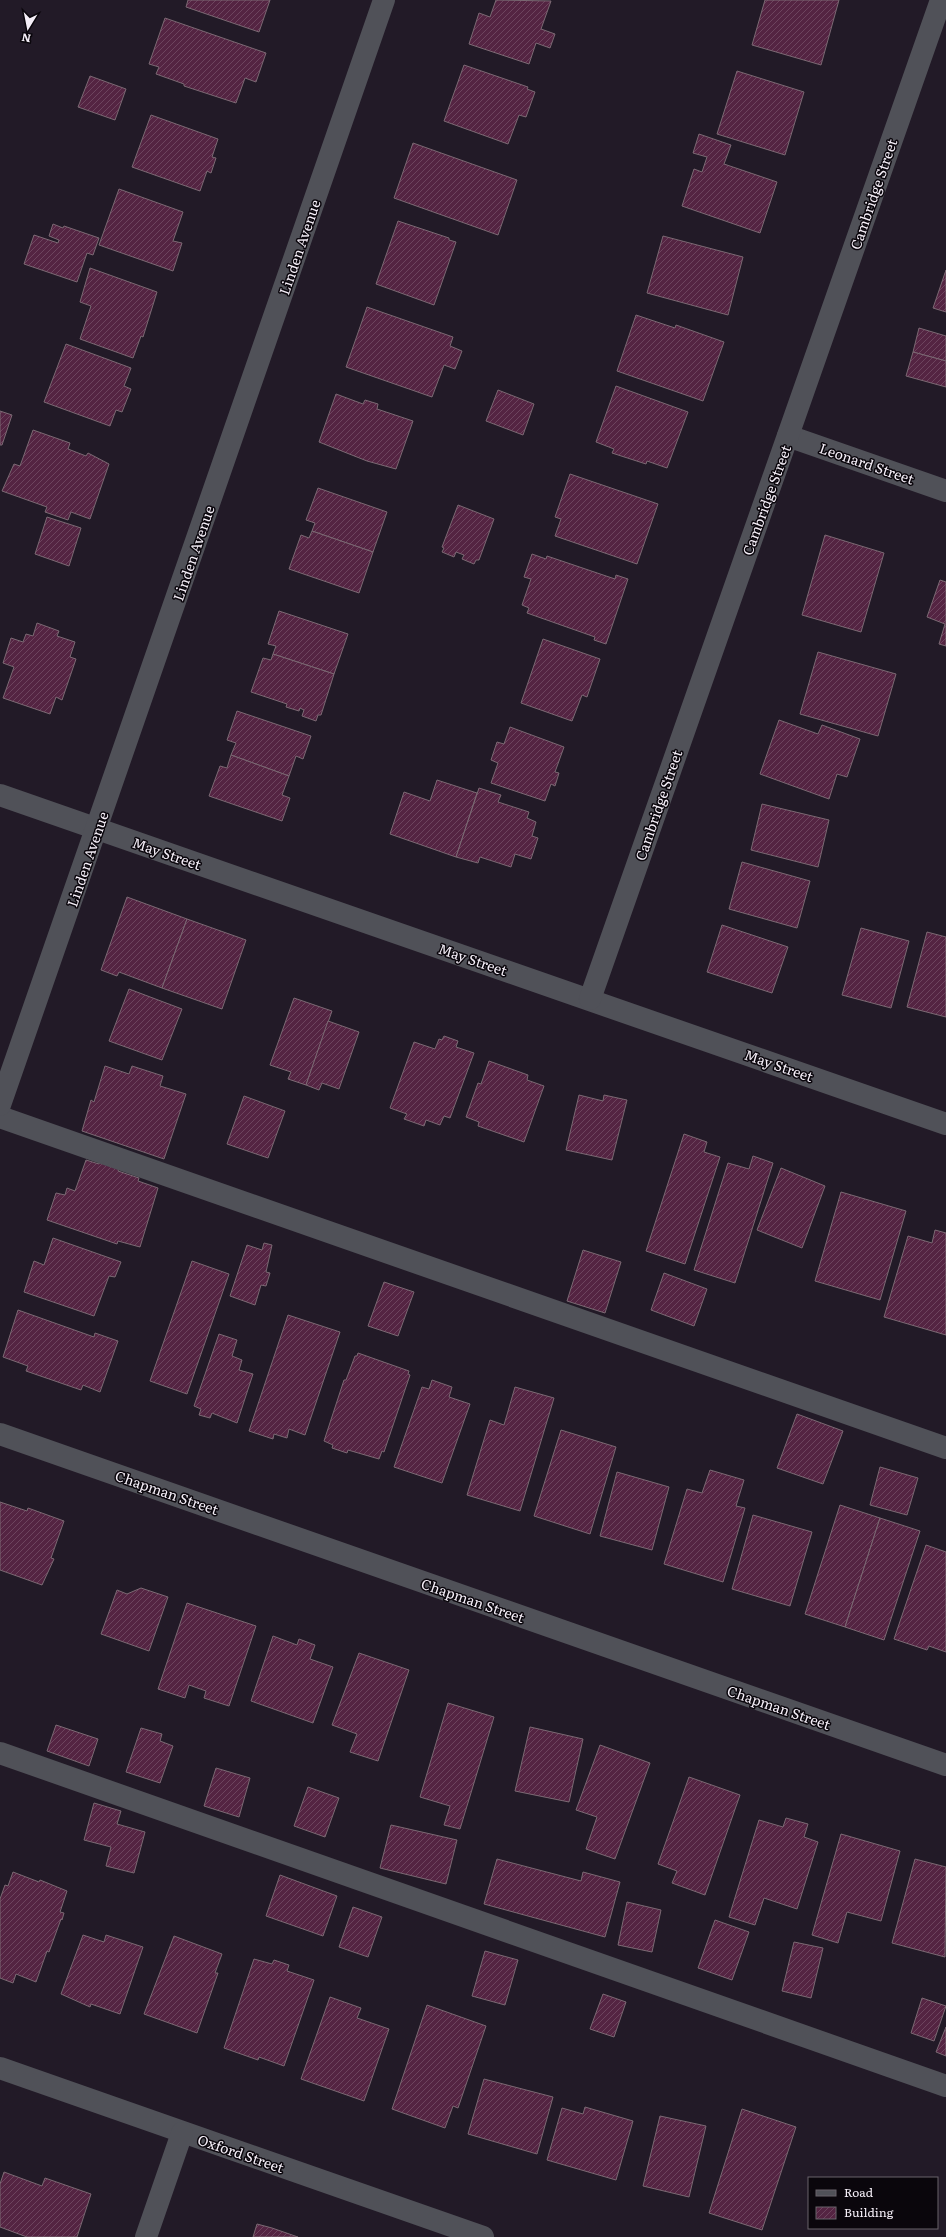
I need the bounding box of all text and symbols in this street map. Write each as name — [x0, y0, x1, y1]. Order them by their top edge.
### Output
north arrow — [8, 8, 48, 48]
text: N — [20, 30, 32, 48]
street label: Cambridge Street — [845, 136, 901, 252]
street label: Linden Avenue — [273, 197, 325, 297]
street label: Leonard Street — [817, 437, 917, 489]
street label: Cambridge Street — [737, 442, 795, 558]
street label: Linden Avenue — [167, 503, 219, 603]
street label: Cambridge Street — [630, 747, 686, 863]
street label: Linden Avenue — [61, 809, 113, 909]
street label: May Street — [130, 832, 204, 874]
street label: May Street — [436, 938, 510, 980]
street label: May Street — [742, 1044, 816, 1086]
street label: Chapman Street — [113, 1465, 222, 1519]
street label: Chapman Street — [419, 1573, 528, 1627]
street label: Chapman Street — [725, 1680, 834, 1734]
street label: Oxford Street — [195, 2129, 287, 2177]
legend — [808, 2177, 938, 2229]
text: Road — [844, 2183, 874, 2201]
text: Building — [844, 2203, 894, 2221]

